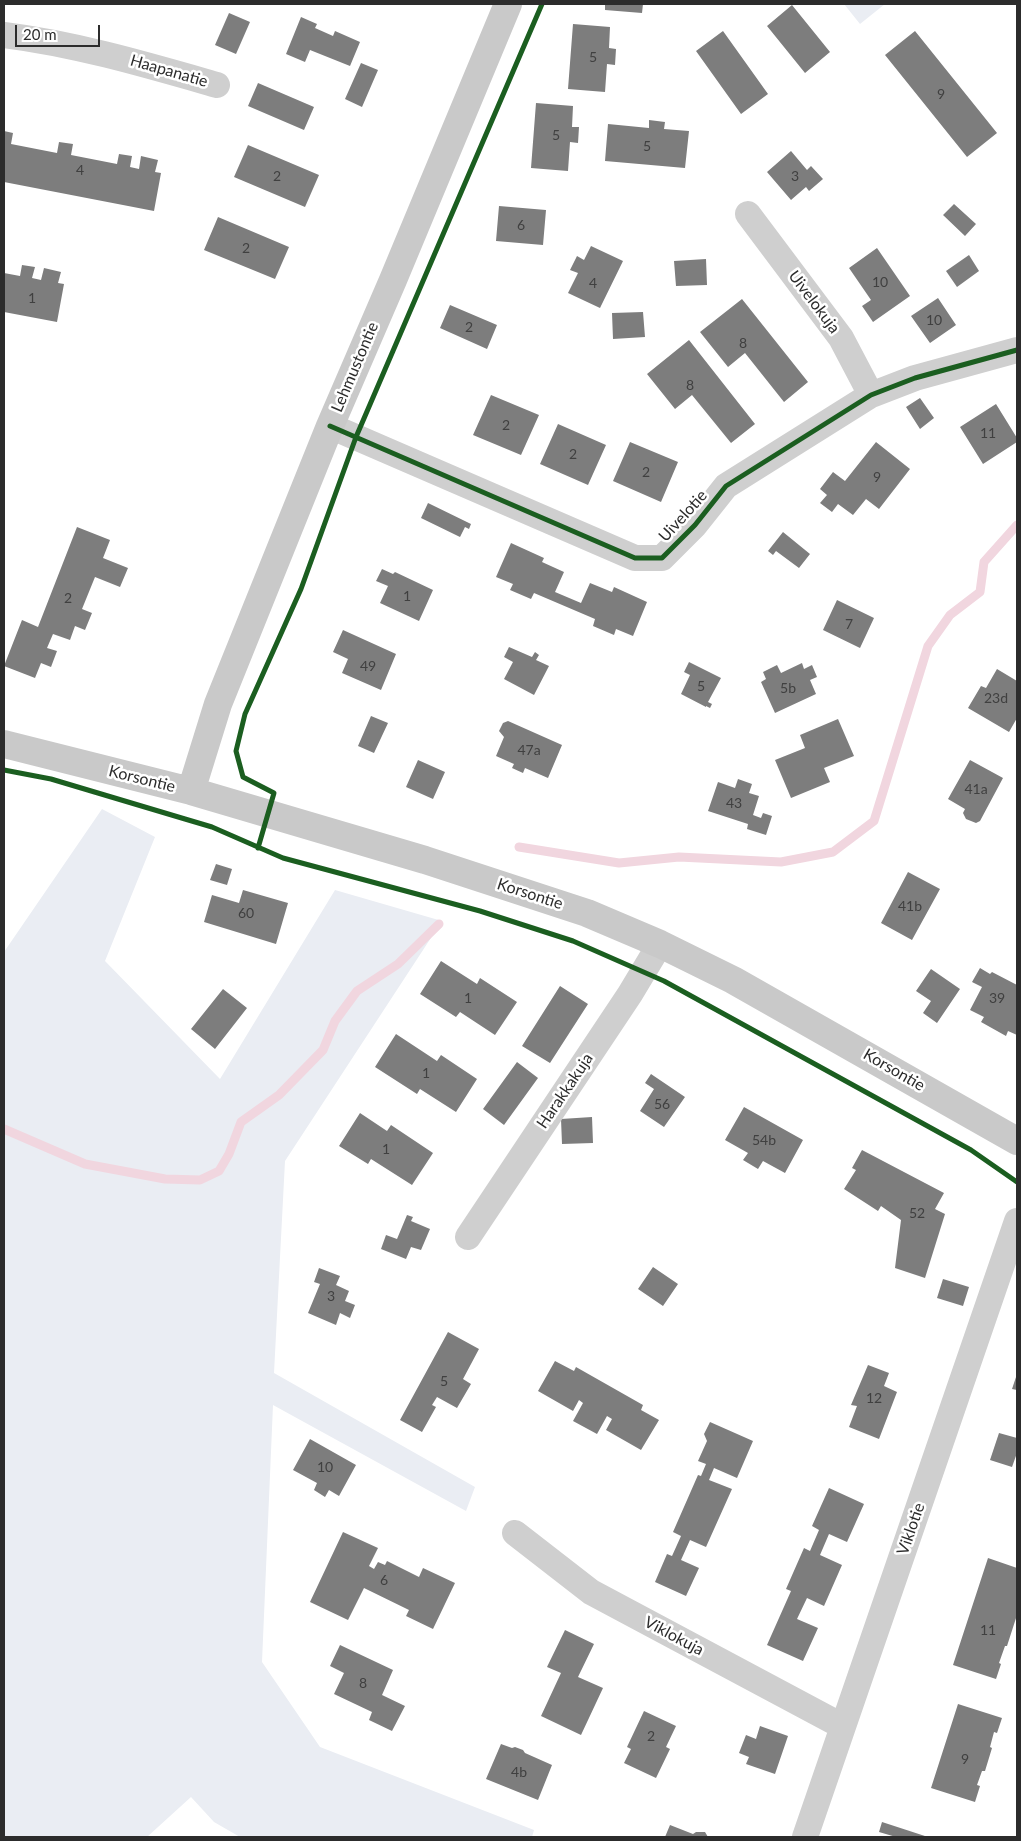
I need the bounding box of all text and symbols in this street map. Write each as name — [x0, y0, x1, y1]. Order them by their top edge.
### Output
scale bar — [18, 15, 102, 47]
text: 20 m — [23, 25, 57, 43]
house number: 5 — [589, 49, 597, 65]
street label: Haapanatie — [128, 51, 210, 91]
house number: 9 — [937, 86, 945, 102]
house number: 5 — [552, 127, 560, 143]
house number: 5 — [643, 138, 651, 154]
house number: 4 — [76, 162, 84, 178]
house number: 2 — [273, 168, 281, 184]
house number: 3 — [791, 168, 799, 184]
house number: 6 — [517, 217, 525, 233]
house number: 2 — [242, 240, 250, 256]
street label: Uivelokuja — [784, 267, 844, 337]
house number: 10 — [872, 274, 888, 290]
house number: 4 — [589, 275, 597, 291]
house number: 1 — [28, 290, 36, 306]
house number: 10 — [926, 312, 942, 328]
street label: Lehmustontie — [327, 319, 383, 415]
house number: 2 — [465, 319, 473, 335]
house number: 8 — [739, 335, 747, 351]
house number: 8 — [686, 377, 694, 393]
house number: 2 — [502, 417, 510, 433]
house number: 11 — [980, 425, 996, 441]
house number: 2 — [569, 446, 577, 462]
house number: 2 — [642, 464, 650, 480]
house number: 9 — [873, 469, 881, 485]
street label: Uivelotie — [655, 486, 711, 546]
house number: 1 — [403, 588, 411, 604]
house number: 2 — [64, 590, 72, 606]
house number: 7 — [845, 616, 853, 632]
house number: 49 — [360, 658, 376, 674]
house number: 5 — [697, 678, 705, 694]
house number: 5b — [780, 680, 796, 696]
house number: 23d — [984, 690, 1008, 706]
house number: 47a — [517, 742, 541, 758]
street label: Korsontie — [107, 761, 177, 797]
house number: 41a — [964, 781, 988, 797]
house number: 43 — [726, 795, 742, 811]
street label: Korsontie — [495, 874, 565, 914]
house number: 41b — [898, 898, 922, 914]
house number: 60 — [238, 905, 254, 921]
house number: 1 — [464, 990, 472, 1006]
house number: 39 — [989, 990, 1005, 1006]
street label: Korsontie — [860, 1045, 928, 1095]
street label: Harakkakuja — [533, 1050, 597, 1132]
house number: 1 — [422, 1065, 430, 1081]
house number: 56 — [654, 1096, 670, 1112]
house number: 54b — [752, 1132, 776, 1148]
house number: 1 — [382, 1141, 390, 1157]
house number: 52 — [909, 1205, 925, 1221]
house number: 3 — [327, 1288, 335, 1304]
house number: 5 — [440, 1373, 448, 1389]
house number: 12 — [866, 1390, 882, 1406]
house number: 10 — [317, 1459, 333, 1475]
street label: Viklotie — [893, 1500, 929, 1558]
house number: 6 — [380, 1572, 388, 1588]
street label: Viklokuja — [641, 1612, 707, 1660]
house number: 11 — [980, 1622, 996, 1638]
house number: 8 — [359, 1675, 367, 1691]
house number: 2 — [647, 1728, 655, 1744]
house number: 9 — [961, 1751, 969, 1767]
house number: 4b — [511, 1764, 527, 1780]

